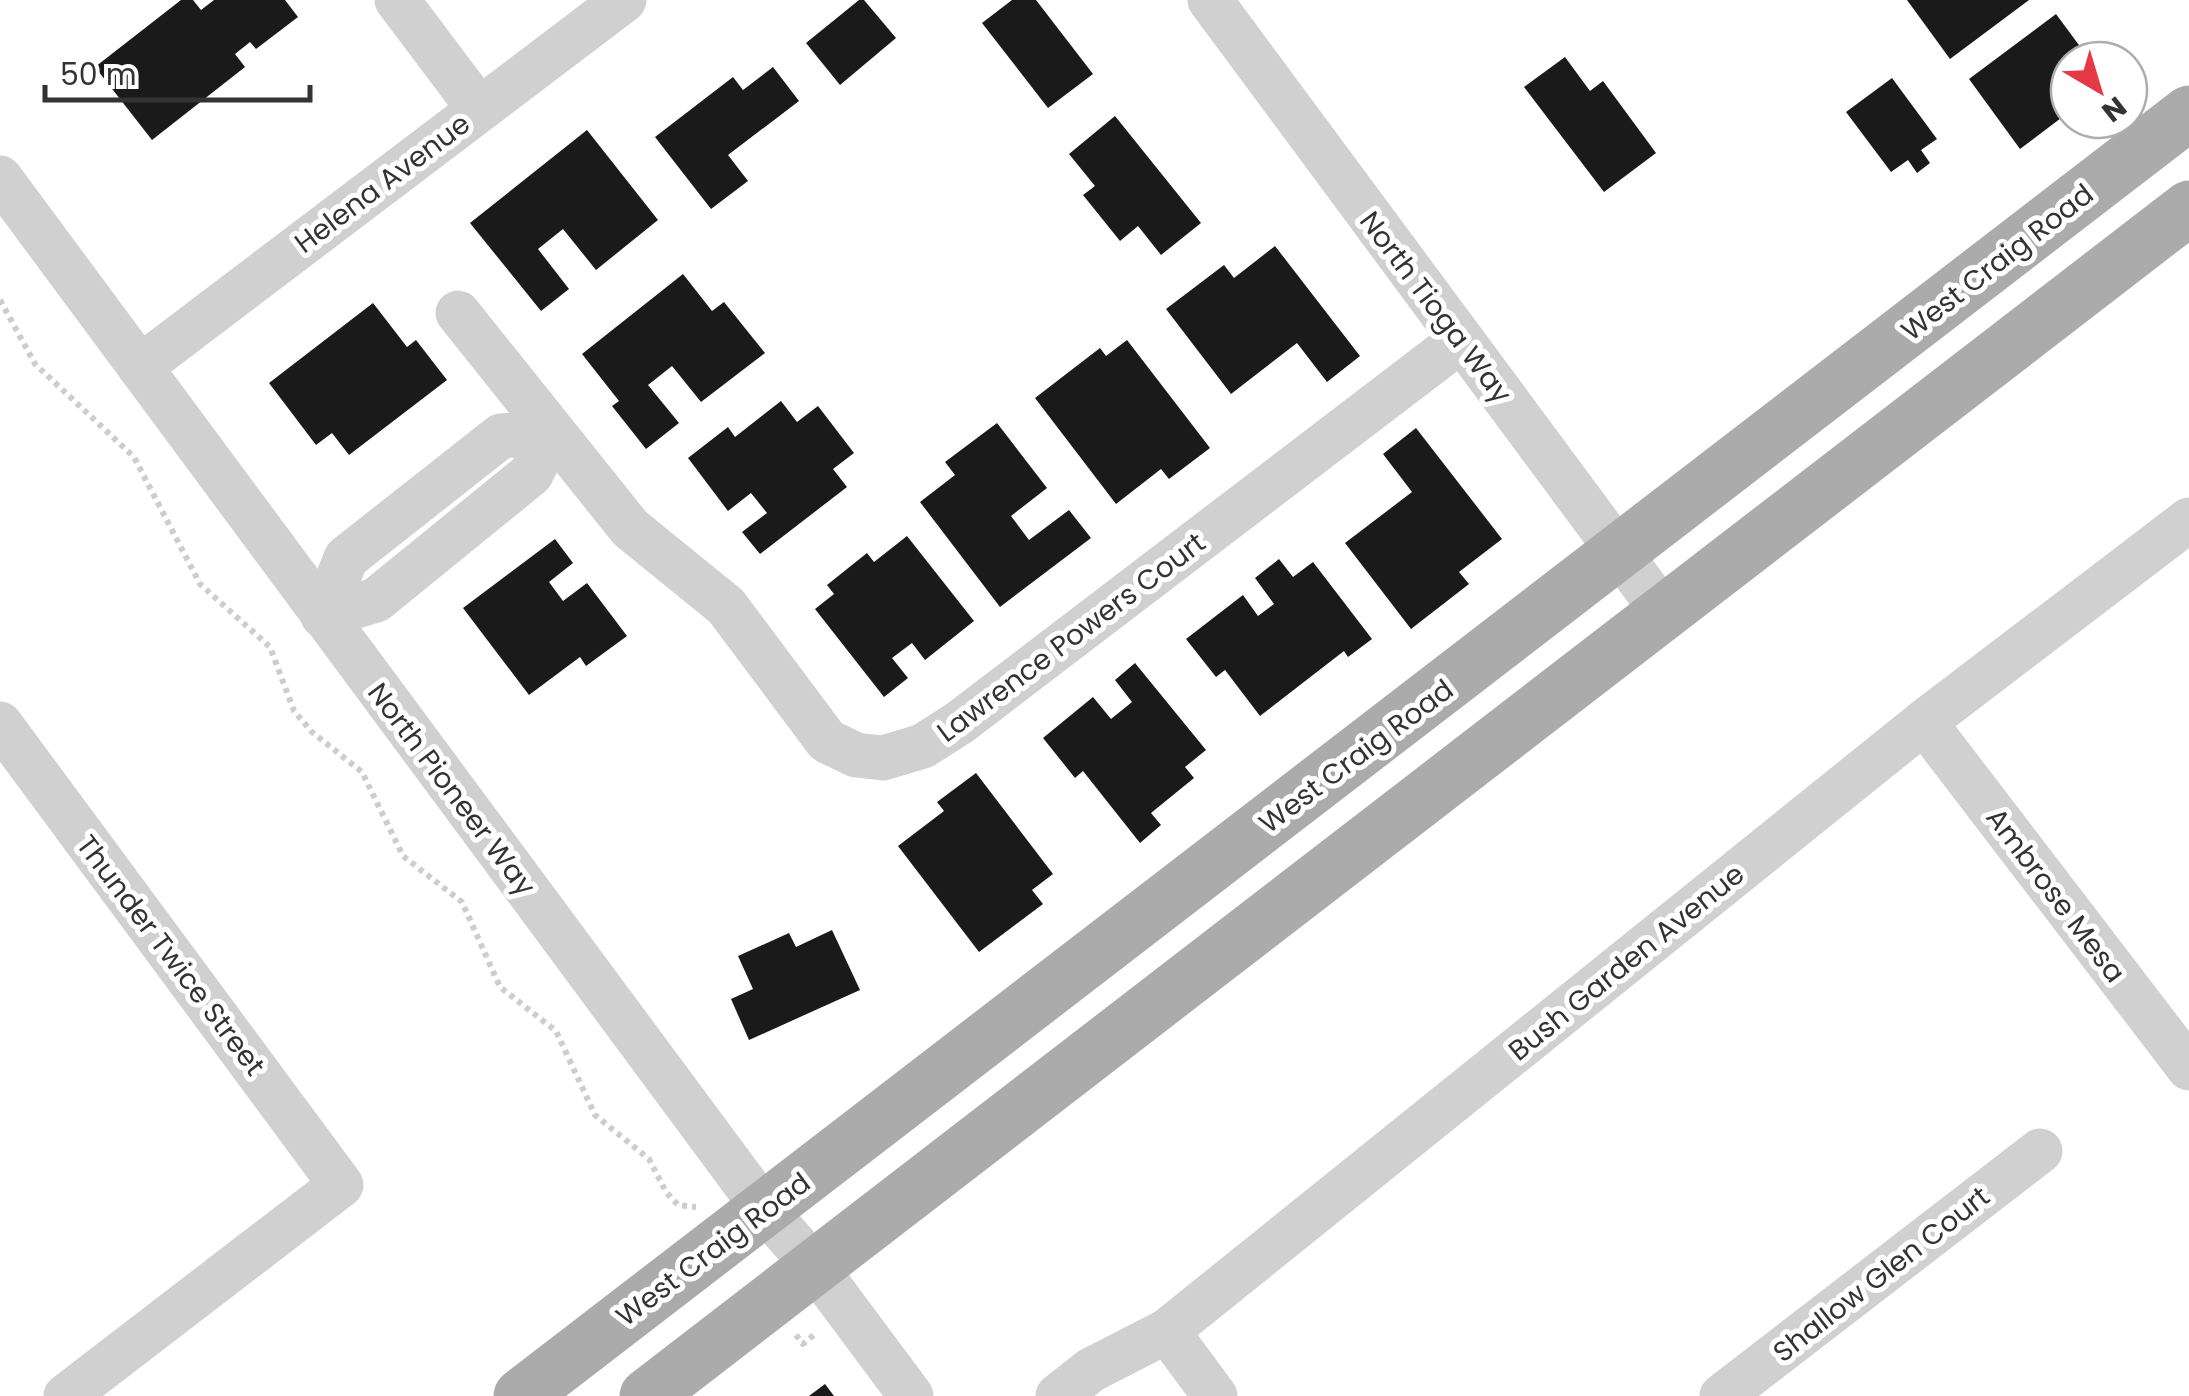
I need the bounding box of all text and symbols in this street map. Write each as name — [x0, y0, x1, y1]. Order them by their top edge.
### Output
scale bar — [45, 40, 310, 102]
north arrow — [2049, 40, 2149, 140]
text: 50 m — [60, 53, 137, 96]
text: N — [2094, 87, 2134, 131]
street label: Helena Avenue — [287, 104, 478, 262]
street label: West Craig Road — [1893, 175, 2102, 350]
street label: North Tioga Way — [1351, 203, 1521, 411]
street label: Lawrence Powers Court — [929, 524, 1213, 751]
street label: West Craig Road — [1251, 670, 1462, 842]
street label: North Pioneer Way — [359, 675, 545, 904]
street label: Ambrose Mesa — [1977, 800, 2134, 991]
street label: Thunder Twice Street — [67, 827, 274, 1084]
street label: Bush Garden Avenue — [1500, 855, 1752, 1070]
street label: West Craig Road — [608, 1163, 819, 1335]
street label: Shallow Glen Court — [1765, 1177, 1998, 1371]

